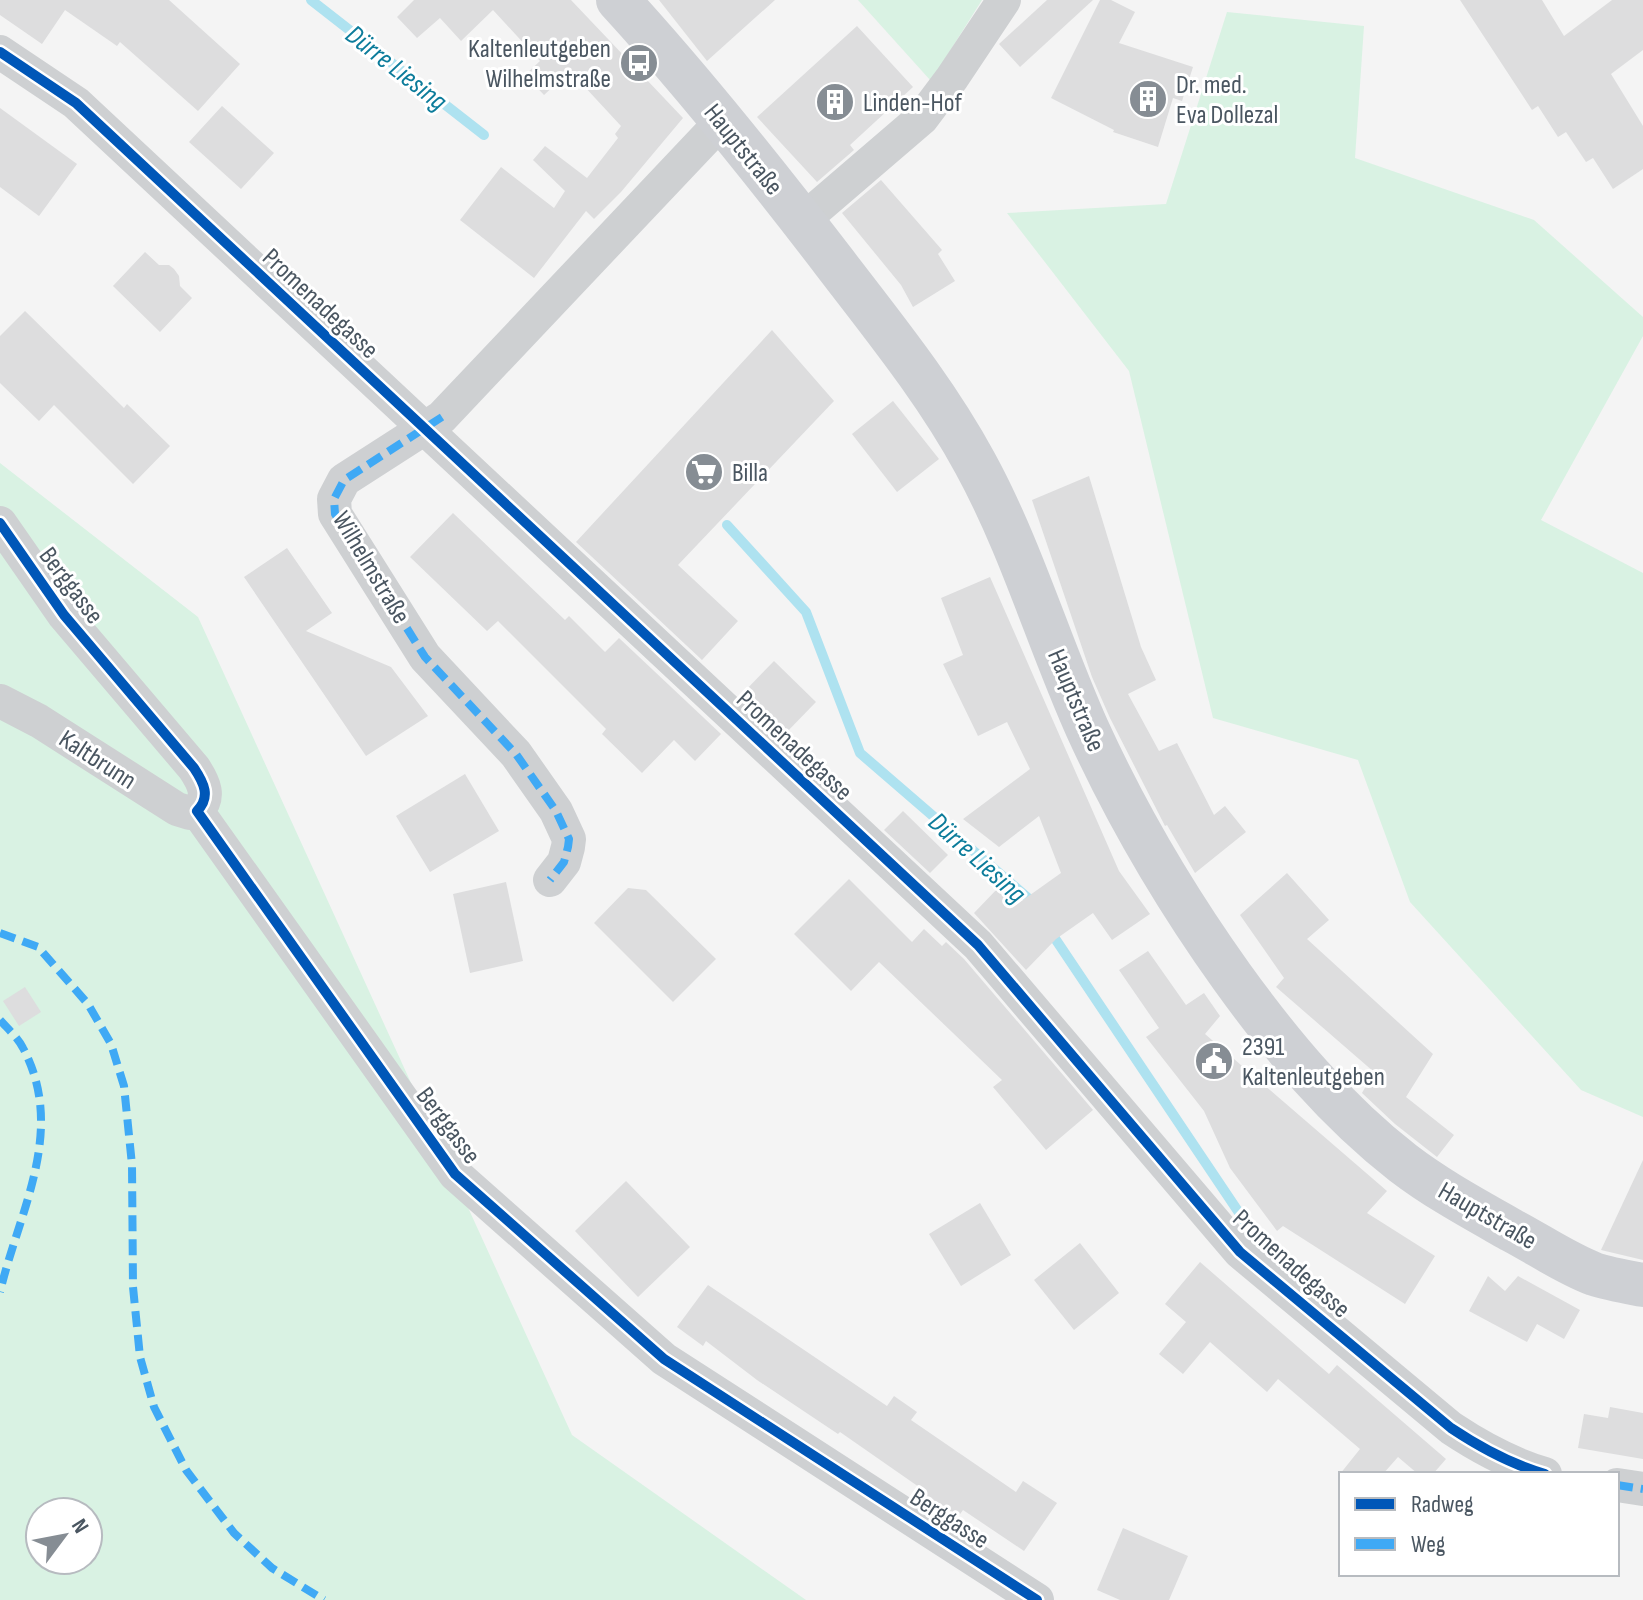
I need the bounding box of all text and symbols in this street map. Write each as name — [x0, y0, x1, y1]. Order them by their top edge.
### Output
water label: Dürre Liesing — [339, 18, 454, 118]
place label: Kaltenleutgeben Wilhelmstraße — [468, 34, 611, 95]
bus stop icon: Kaltenleutgeben Wilhelmstraße — [618, 42, 660, 84]
place label: Dr. med. Eva Dollezal — [1176, 70, 1278, 131]
building icon: Dr. med. Eva Dollezal — [1127, 78, 1169, 120]
building icon: Linden-Hof — [814, 81, 856, 123]
place label: Linden-Hof — [863, 88, 962, 119]
street label: Hauptstraße — [697, 98, 789, 202]
street label: Promenadegasse — [256, 243, 384, 366]
supermarket icon: Billa — [683, 451, 725, 493]
place label: Billa — [732, 458, 768, 489]
street label: Wilhelmstraße — [325, 506, 416, 630]
street label: Berggasse — [32, 541, 110, 630]
street label: Hauptstraße — [1040, 645, 1111, 756]
street label: Promenadegasse — [730, 685, 858, 808]
street label: Kaltbrunn — [53, 724, 142, 797]
water label: Dürre Liesing — [921, 806, 1033, 911]
place label: 2391 Kaltenleutgeben — [1242, 1032, 1385, 1093]
public building icon: 2391 Kaltenleutgeben — [1193, 1040, 1235, 1082]
street label: Berggasse — [409, 1081, 487, 1170]
street label: Hauptstraße — [1433, 1176, 1542, 1257]
street label: Promenadegasse — [1226, 1203, 1356, 1325]
legend — [1339, 1472, 1619, 1576]
street label: Berggasse — [904, 1482, 995, 1556]
text: Radweg — [1411, 1490, 1474, 1519]
north arrow — [24, 1496, 104, 1576]
text: N — [65, 1514, 94, 1538]
text: Weg — [1411, 1530, 1445, 1559]

